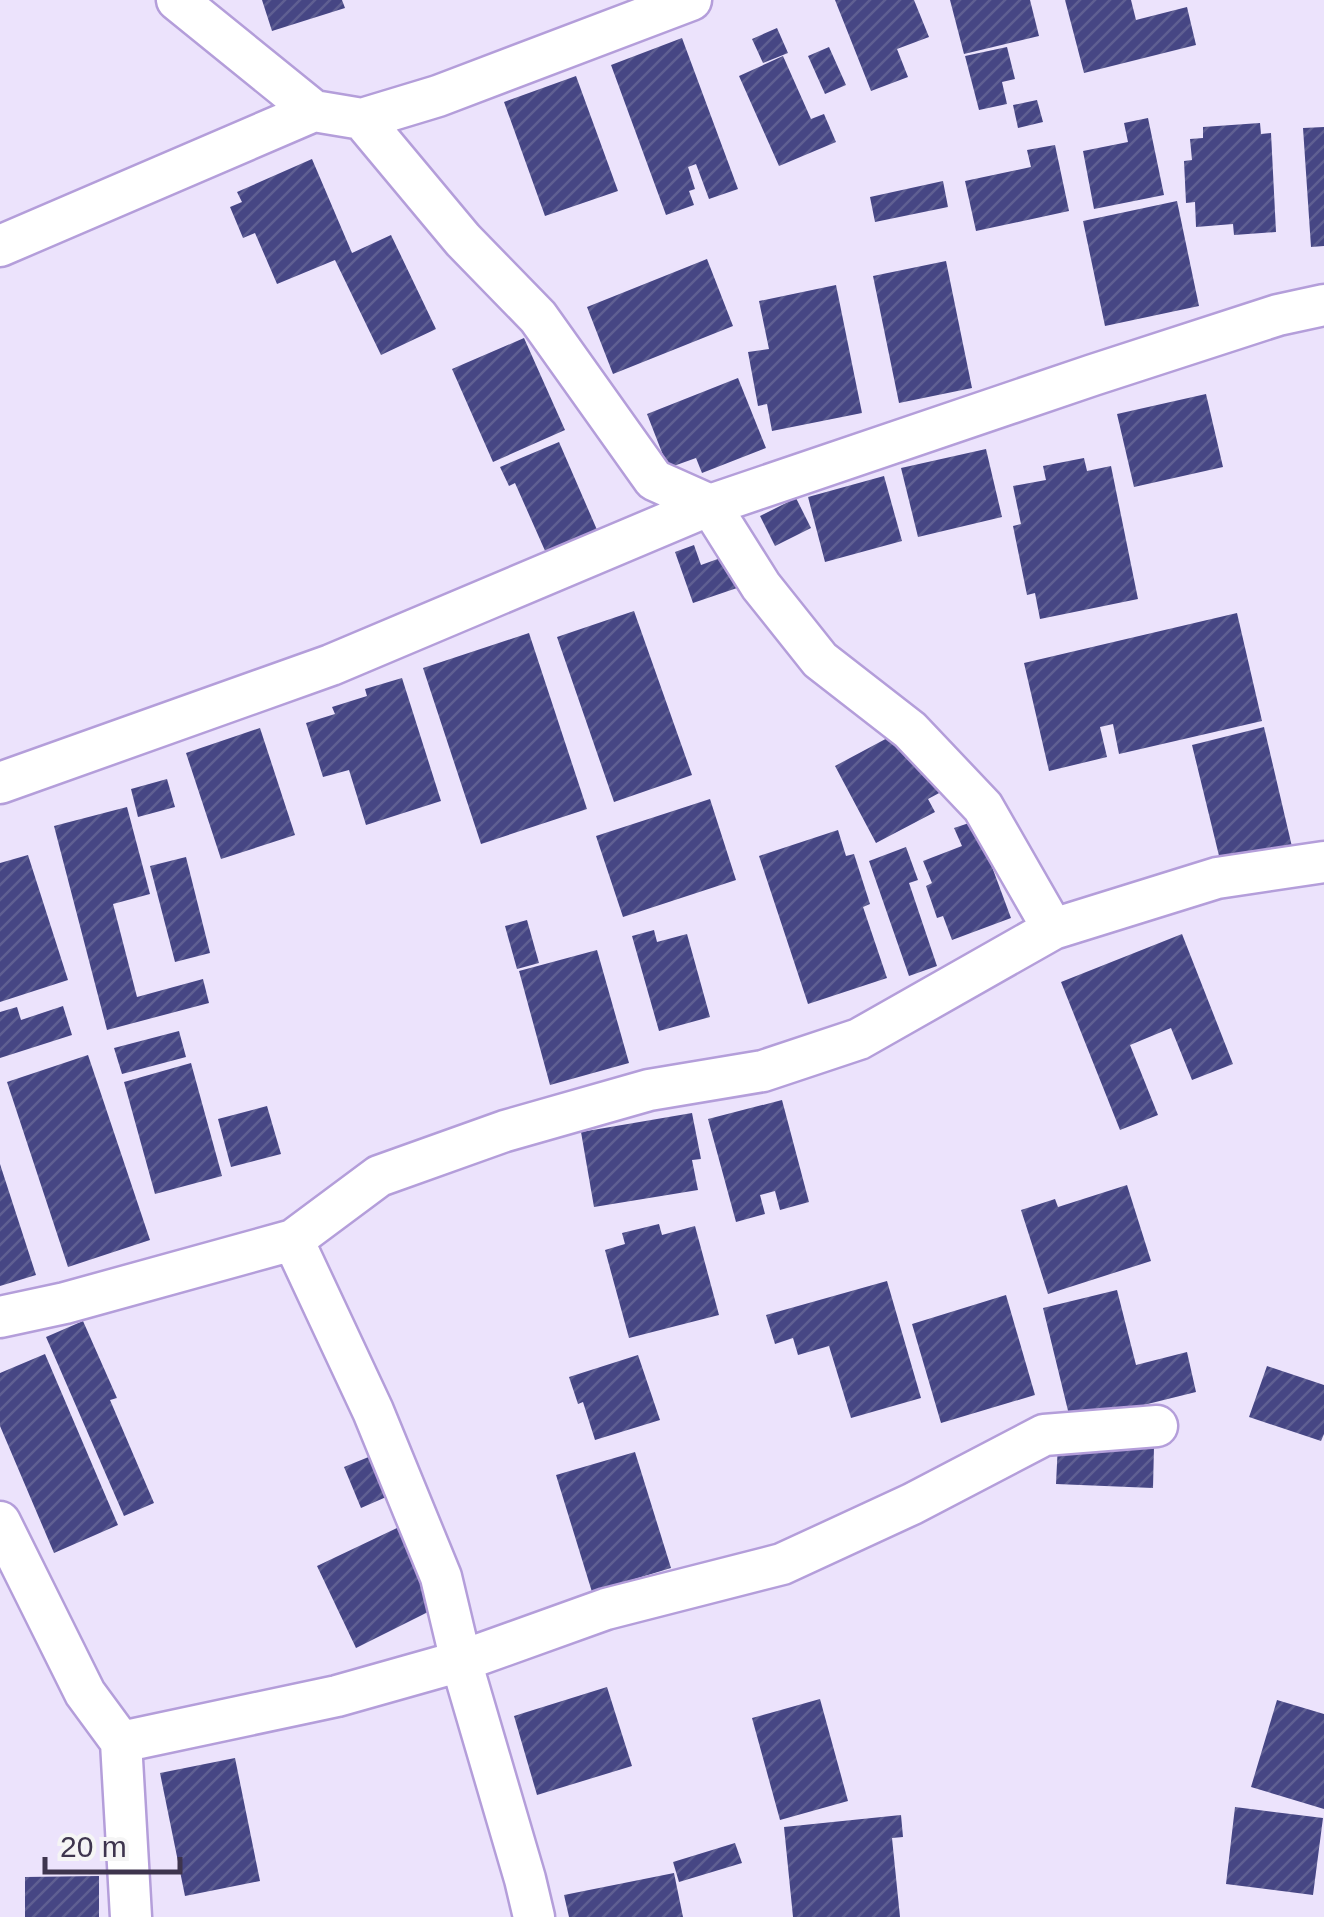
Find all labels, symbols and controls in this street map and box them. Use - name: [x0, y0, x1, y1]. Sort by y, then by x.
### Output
- scale bar: [45, 1812, 180, 1874]
- text: 20 m: [60, 1830, 127, 1863]

